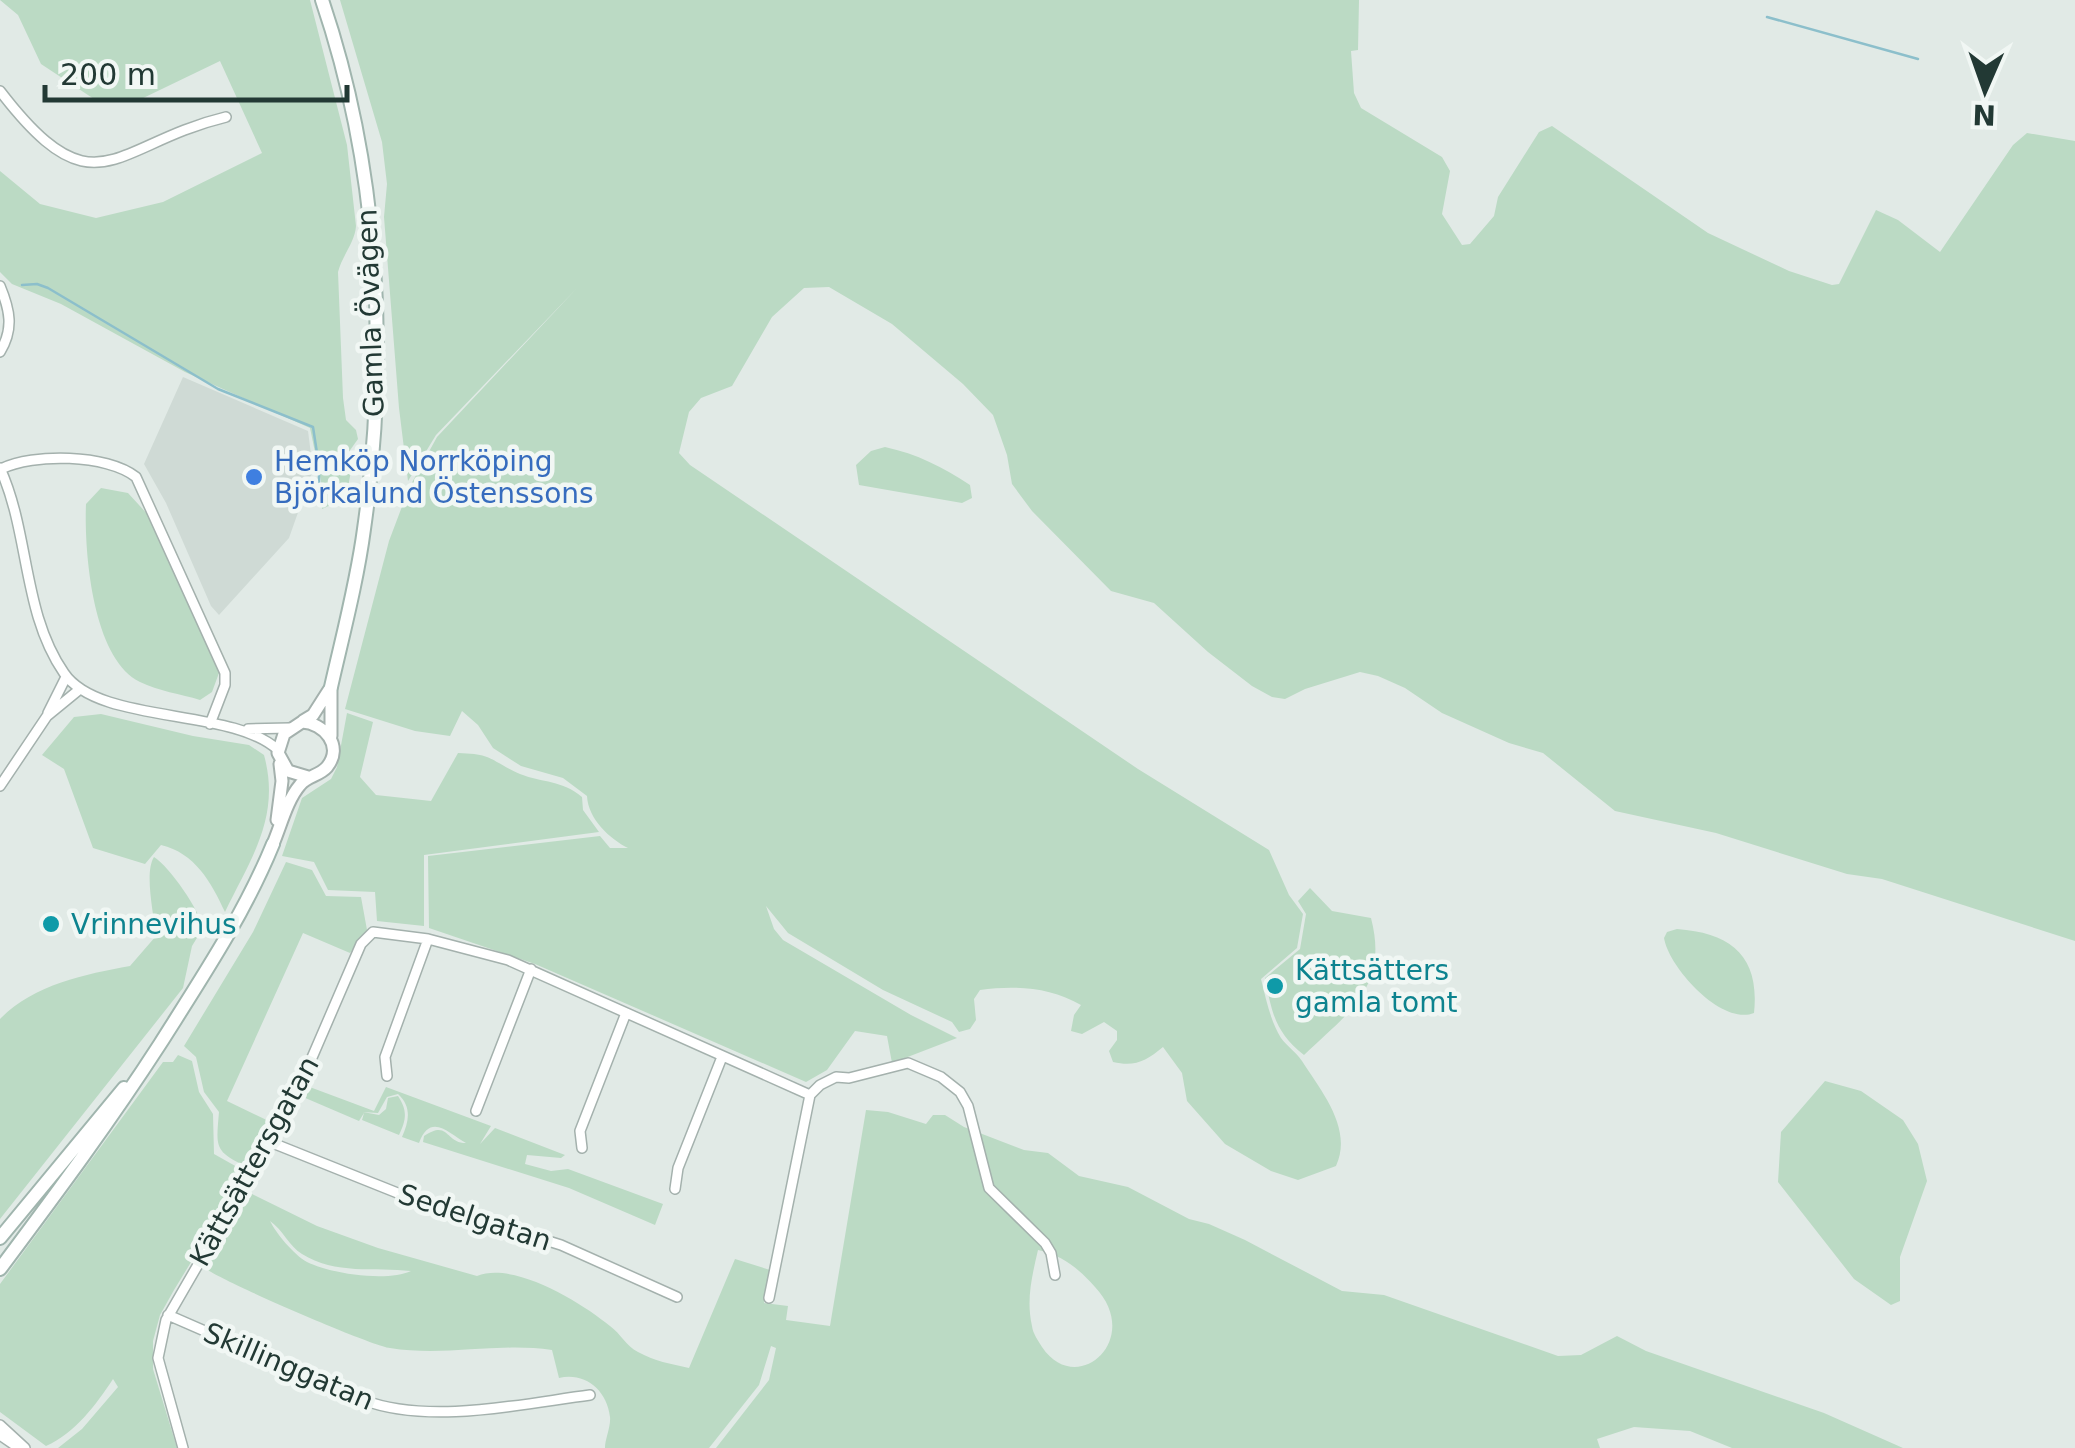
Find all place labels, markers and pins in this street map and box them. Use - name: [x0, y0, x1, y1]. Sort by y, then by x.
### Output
- place label: Hemköp Norrköping Björkalund Östenssons: [274, 445, 594, 510]
- marker: Hemköp Norrköping Björkalund Östenssons: [243, 466, 265, 488]
- place label: Vrinnevihus: [71, 908, 237, 941]
- marker: Vrinnevihus: [40, 913, 62, 935]
- place label: Kättsätters gamla tomt: [1295, 954, 1457, 1019]
- marker: Kättsätters gamla tomt: [1264, 975, 1286, 997]

